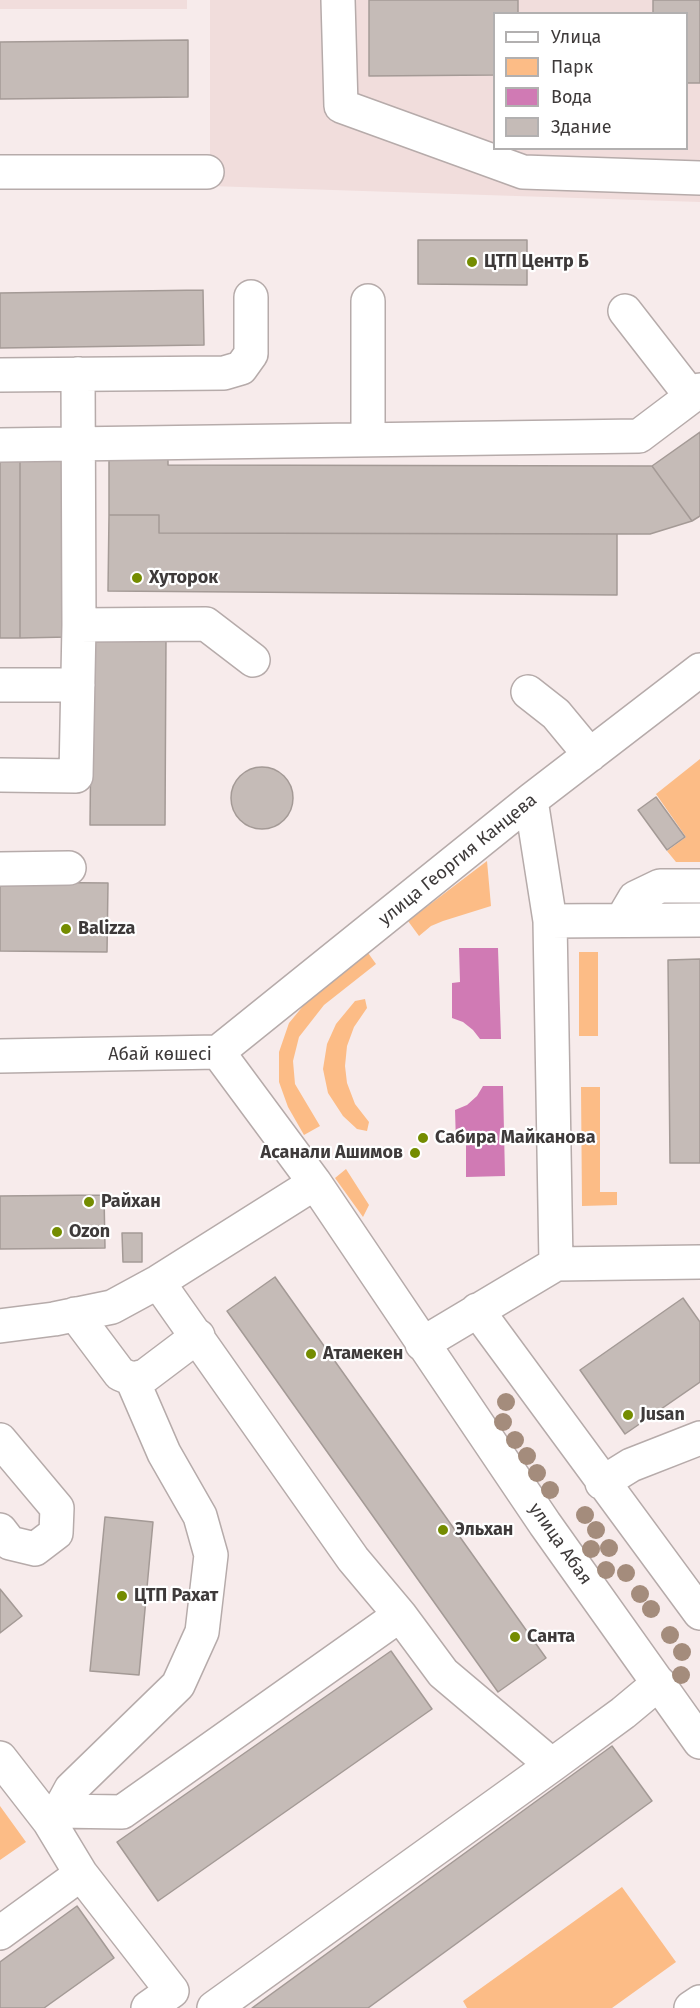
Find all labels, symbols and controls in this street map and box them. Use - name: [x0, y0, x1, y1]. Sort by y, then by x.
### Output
- legend: [493, 12, 688, 150]
- text: Улица: [551, 26, 601, 48]
- text: Парк: [551, 56, 593, 78]
- text: Вода: [551, 86, 592, 108]
- text: Здание: [551, 116, 612, 138]
- place label: ЦТП Центр Б: [484, 251, 589, 273]
- marker: ЦТП Центр Б: [465, 255, 479, 269]
- place label: Хуторок: [149, 567, 218, 589]
- marker: Хуторок: [130, 571, 144, 585]
- street label: улица Георгия Канцева: [375, 790, 541, 930]
- place label: Balizza: [78, 918, 135, 940]
- marker: Balizza: [59, 922, 73, 936]
- street label: Абай көшесі: [108, 1044, 212, 1066]
- place label: Сабира Майканова: [435, 1127, 596, 1149]
- marker: Сабира Майканова: [416, 1131, 430, 1145]
- place label: Асанали Ашимов: [261, 1142, 403, 1164]
- marker: Асанали Ашимов: [408, 1146, 422, 1160]
- place label: Райхан: [101, 1191, 161, 1213]
- marker: Райхан: [82, 1195, 96, 1209]
- place label: Ozon: [69, 1221, 110, 1243]
- marker: Ozon: [50, 1225, 64, 1239]
- place label: Атамекен: [323, 1343, 403, 1365]
- marker: Атамекен: [304, 1347, 318, 1361]
- place label: Jusan: [640, 1404, 685, 1426]
- marker: Jusan: [621, 1408, 635, 1422]
- street label: улица Абая: [524, 1499, 596, 1589]
- place label: Эльхан: [455, 1519, 513, 1541]
- marker: Эльхан: [436, 1523, 450, 1537]
- place label: ЦТП Рахат: [134, 1585, 218, 1607]
- marker: ЦТП Рахат: [115, 1589, 129, 1603]
- place label: Санта: [527, 1626, 575, 1648]
- marker: Санта: [508, 1630, 522, 1644]

